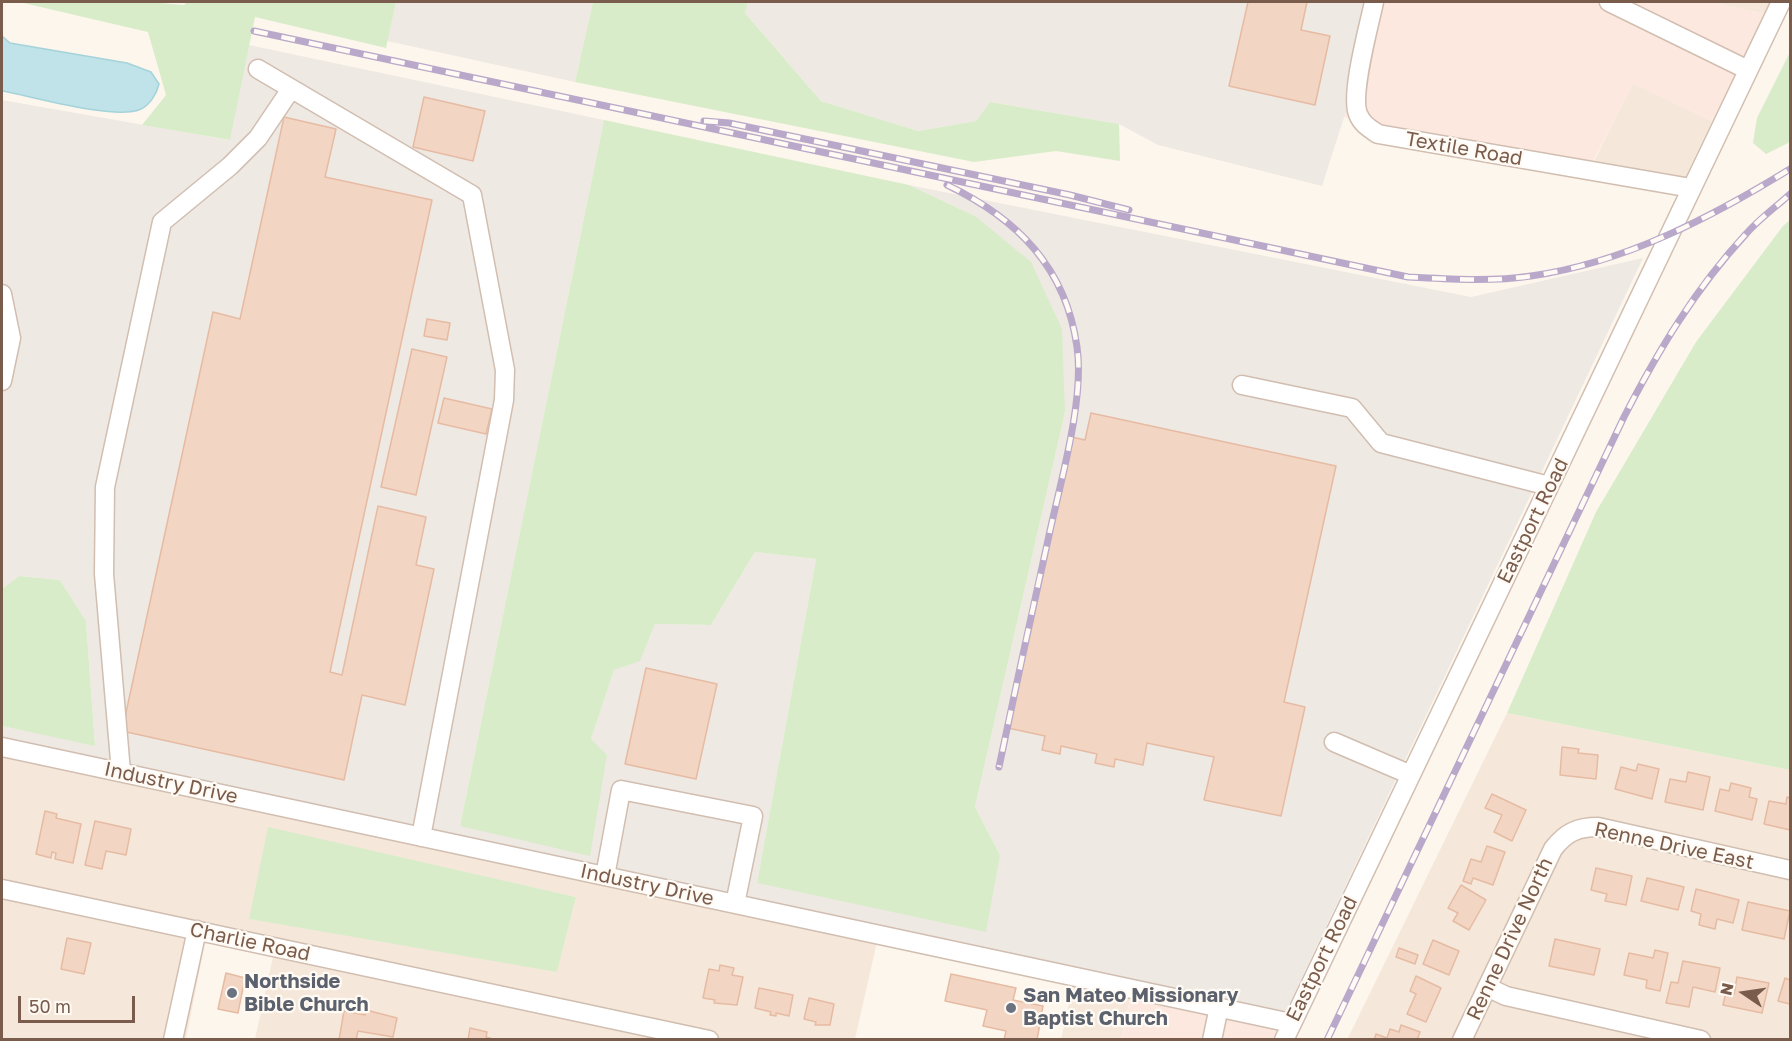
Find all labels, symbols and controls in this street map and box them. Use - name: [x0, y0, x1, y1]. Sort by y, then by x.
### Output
- street label: Textile Road: [1404, 127, 1524, 171]
- street label: Eastport Road: [1492, 454, 1574, 588]
- street label: Industry Drive: [102, 757, 240, 809]
- street label: Renne Drive East: [1592, 817, 1756, 875]
- street label: Renne Drive North: [1462, 854, 1558, 1024]
- street label: Industry Drive: [578, 859, 716, 911]
- street label: Eastport Road: [1281, 892, 1363, 1026]
- street label: Charlie Road: [188, 918, 312, 966]
- north arrow: [1714, 963, 1774, 1023]
- place label: Northside Bible Church: [244, 970, 369, 1017]
- text: N: [1715, 981, 1738, 997]
- scale bar: [21, 984, 138, 1022]
- place label: San Mateo Missionary Baptist Church: [1023, 984, 1238, 1031]
- marker: Northside Bible Church: [225, 986, 239, 1000]
- text: 50 m: [29, 995, 71, 1017]
- marker: San Mateo Missionary Baptist Church: [1004, 1001, 1018, 1015]

